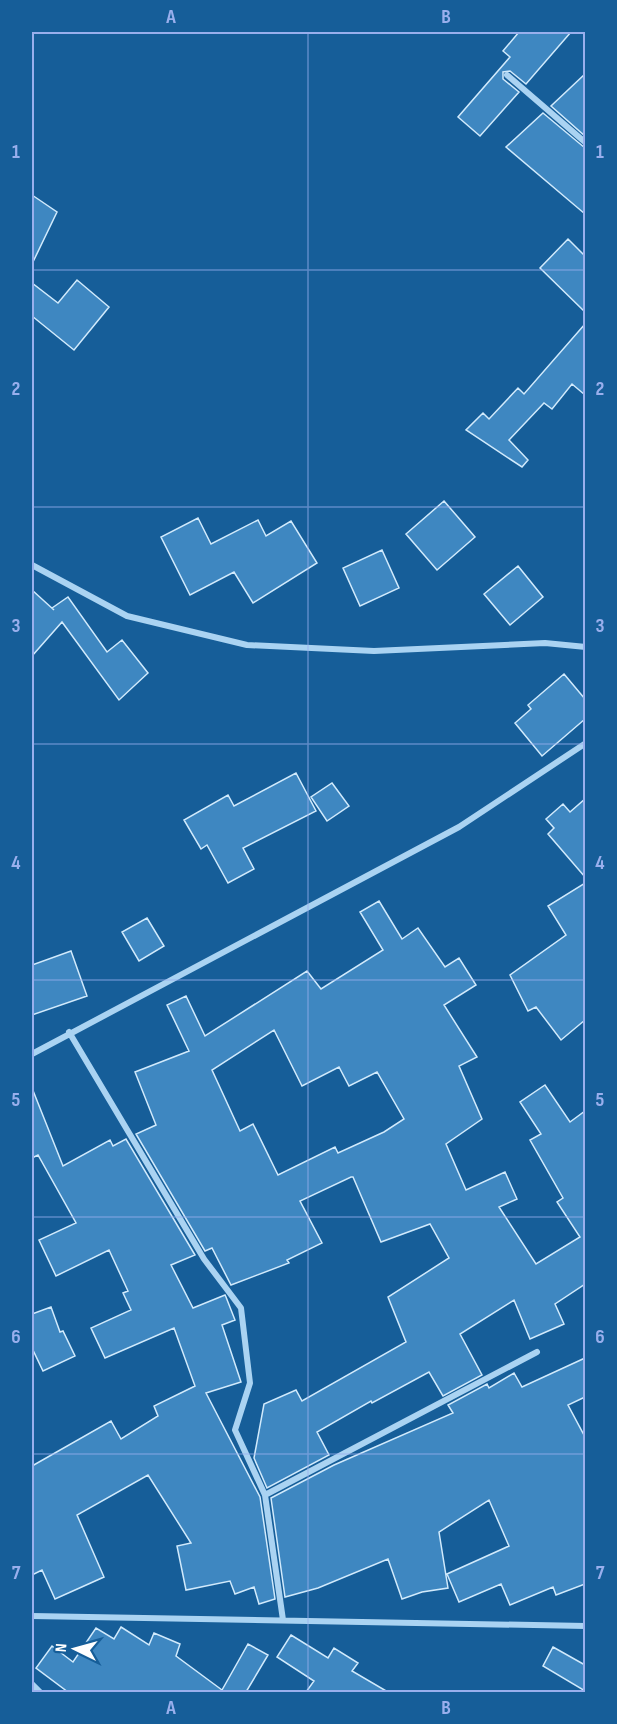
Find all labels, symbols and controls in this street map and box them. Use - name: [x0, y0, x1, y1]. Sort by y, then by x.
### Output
- text: A: [165, 5, 176, 29]
- text: B: [441, 5, 451, 29]
- text: 1: [12, 140, 20, 164]
- text: 1: [596, 140, 604, 164]
- text: 2: [12, 377, 20, 401]
- text: 2: [596, 377, 604, 401]
- text: 3: [12, 614, 21, 638]
- text: 3: [596, 614, 605, 638]
- text: 4: [11, 851, 21, 875]
- text: 4: [595, 851, 605, 875]
- text: 5: [12, 1088, 21, 1112]
- text: 5: [596, 1088, 605, 1112]
- text: 6: [11, 1325, 21, 1349]
- text: 6: [595, 1325, 605, 1349]
- text: 7: [12, 1561, 21, 1585]
- text: 7: [596, 1561, 605, 1585]
- north arrow: [45, 1619, 105, 1679]
- text: N: [52, 1643, 71, 1653]
- text: A: [165, 1696, 176, 1720]
- text: B: [441, 1696, 451, 1720]

